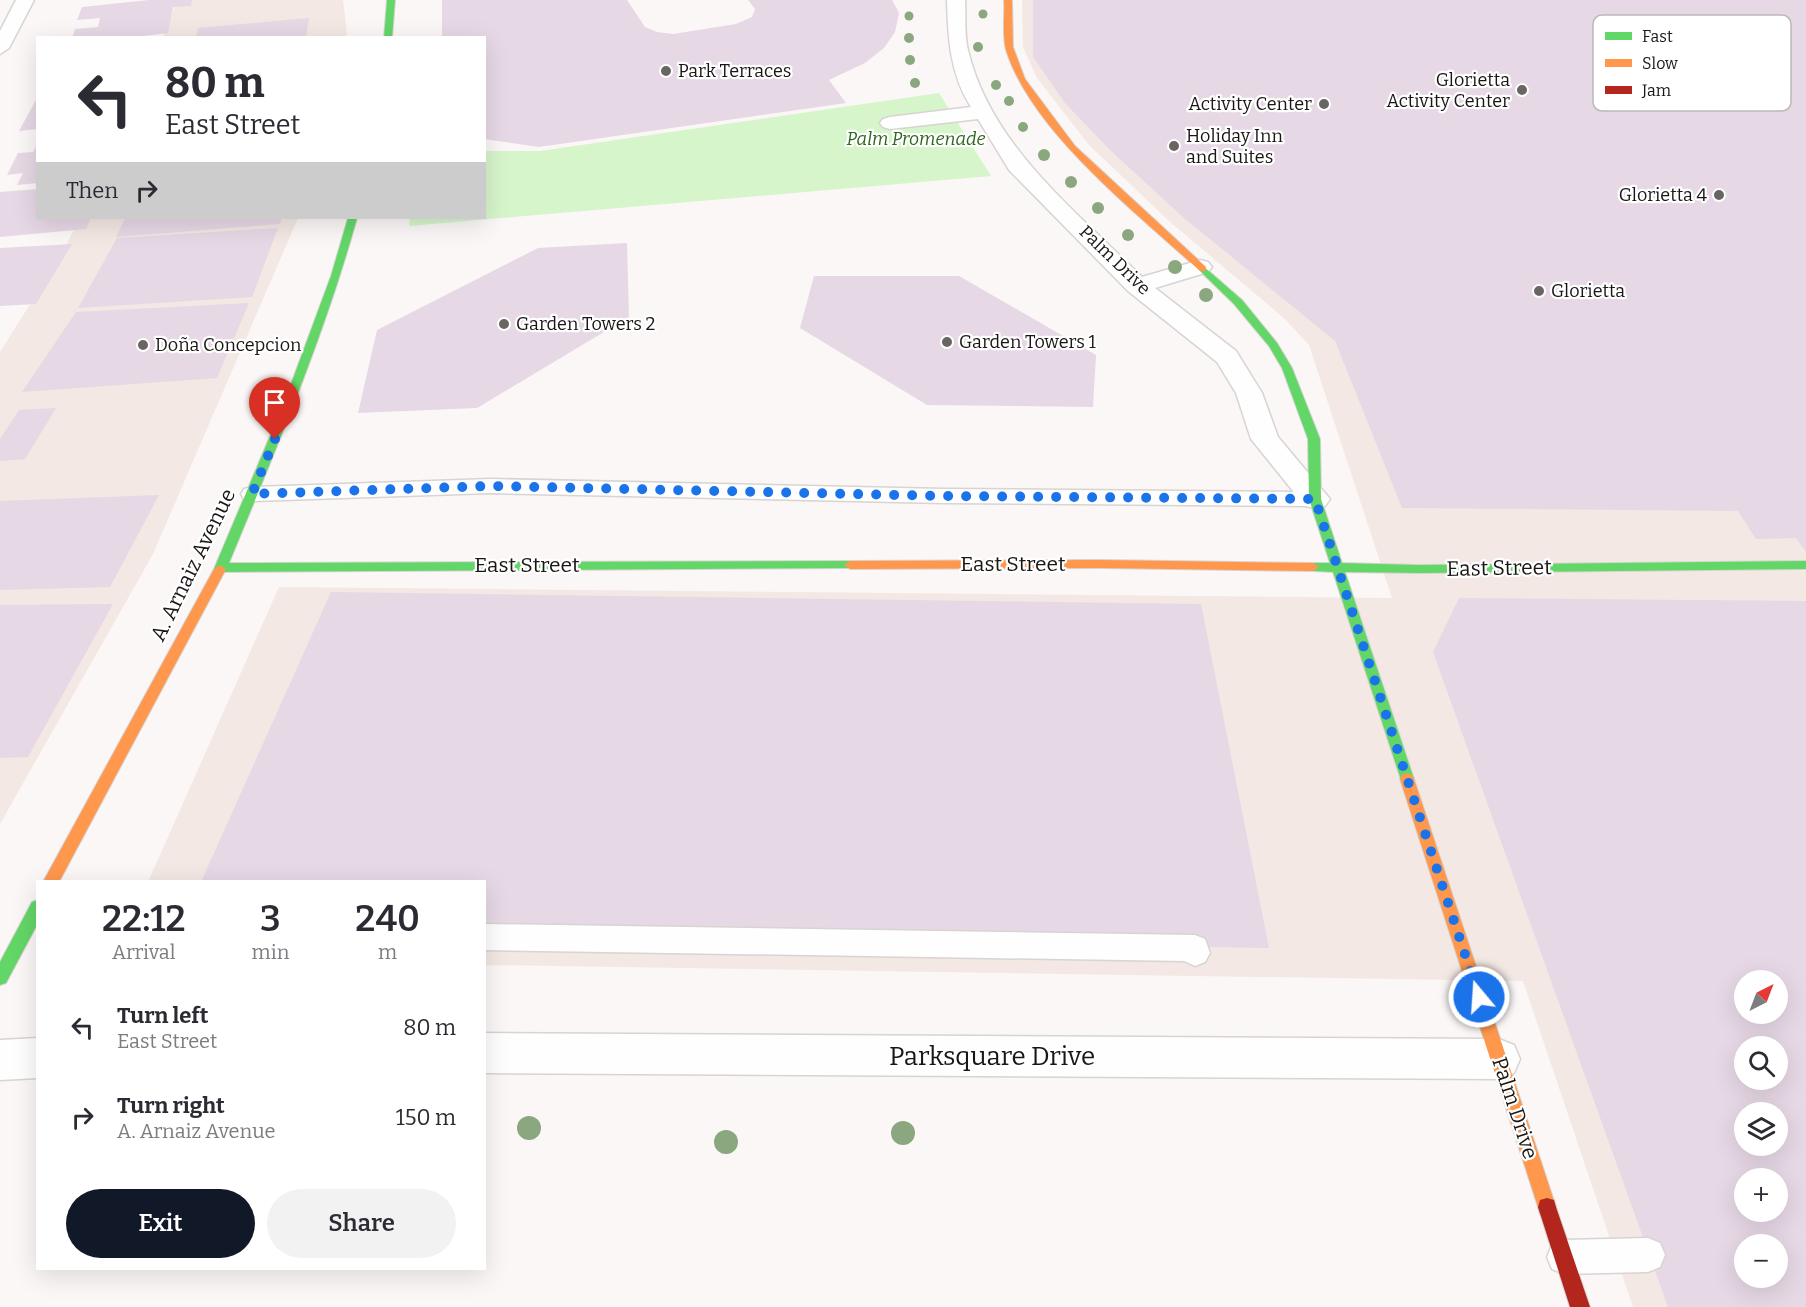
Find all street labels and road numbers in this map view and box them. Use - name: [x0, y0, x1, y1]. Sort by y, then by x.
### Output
- street label: Palm Drive: [1075, 221, 1155, 299]
- street label: A. Arnaiz Avenue: [145, 484, 241, 646]
- street label: East Street: [960, 551, 1066, 577]
- street label: East Street: [474, 552, 580, 578]
- street label: East Street: [1446, 554, 1552, 582]
- street label: Parksquare Drive: [889, 1041, 1095, 1072]
- street label: Palm Drive: [1486, 1054, 1544, 1162]

